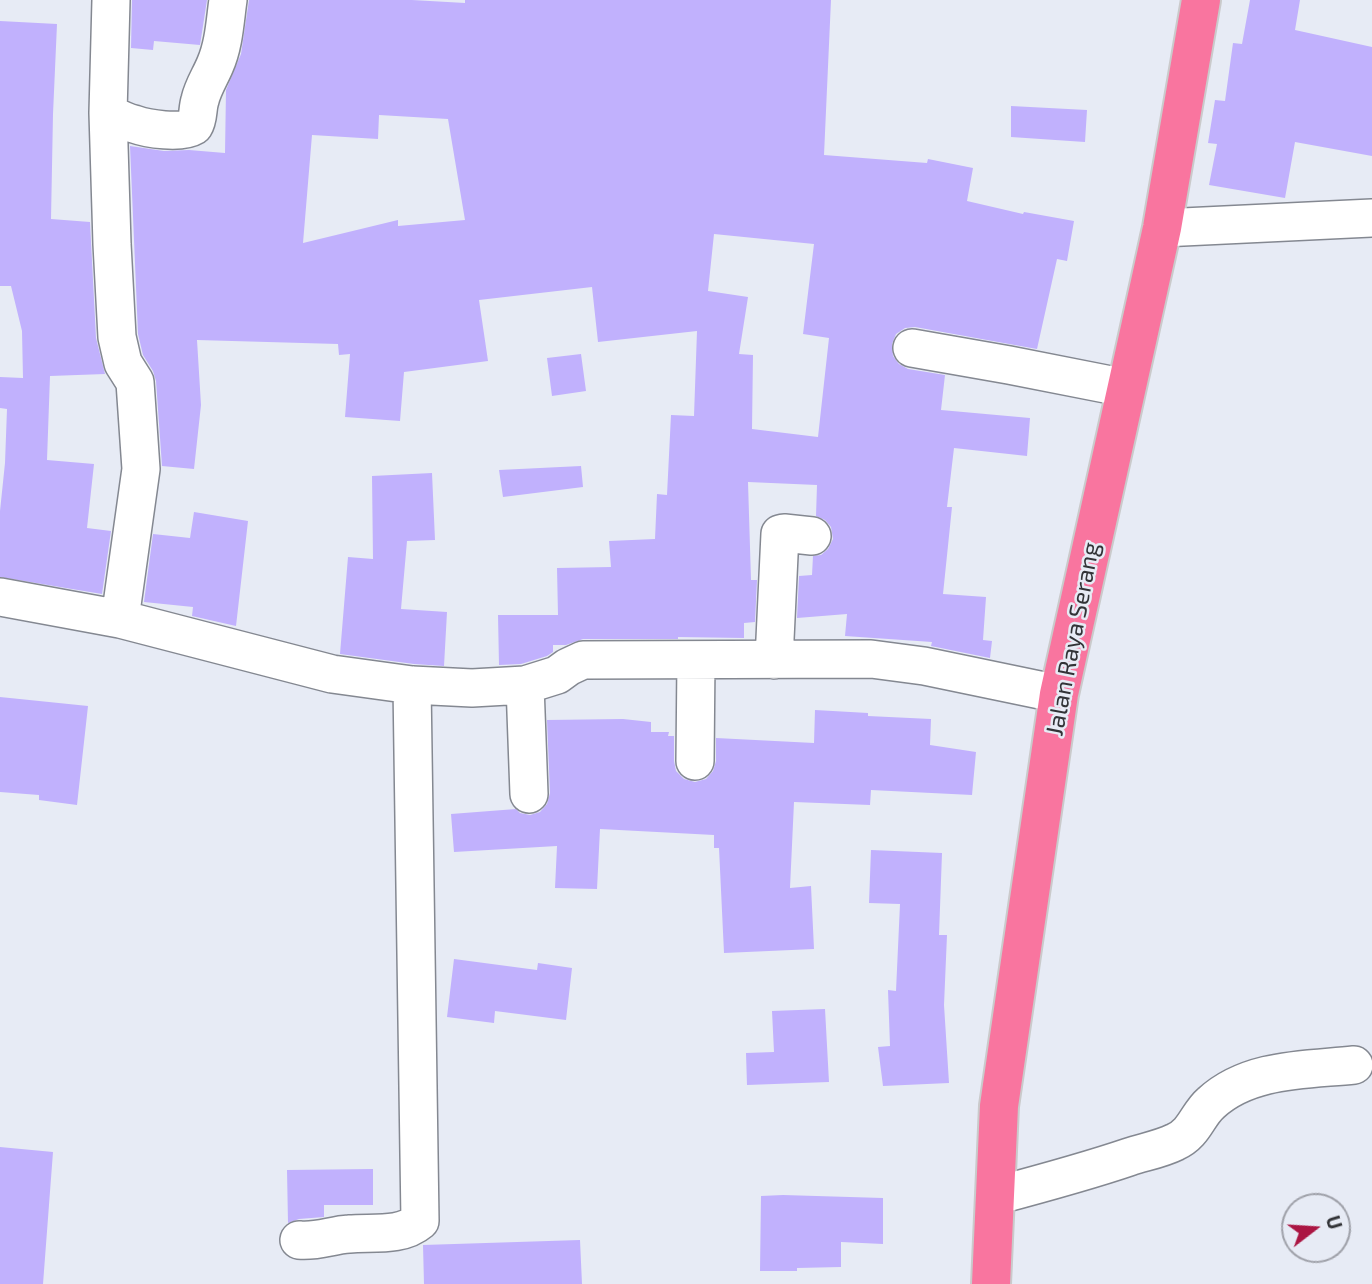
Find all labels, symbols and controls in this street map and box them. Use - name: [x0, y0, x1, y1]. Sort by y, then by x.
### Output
- street label: Jalan Raya Serang: [1040, 540, 1106, 738]
- north arrow: [1281, 1193, 1351, 1263]
- text: U: [1322, 1213, 1348, 1232]

